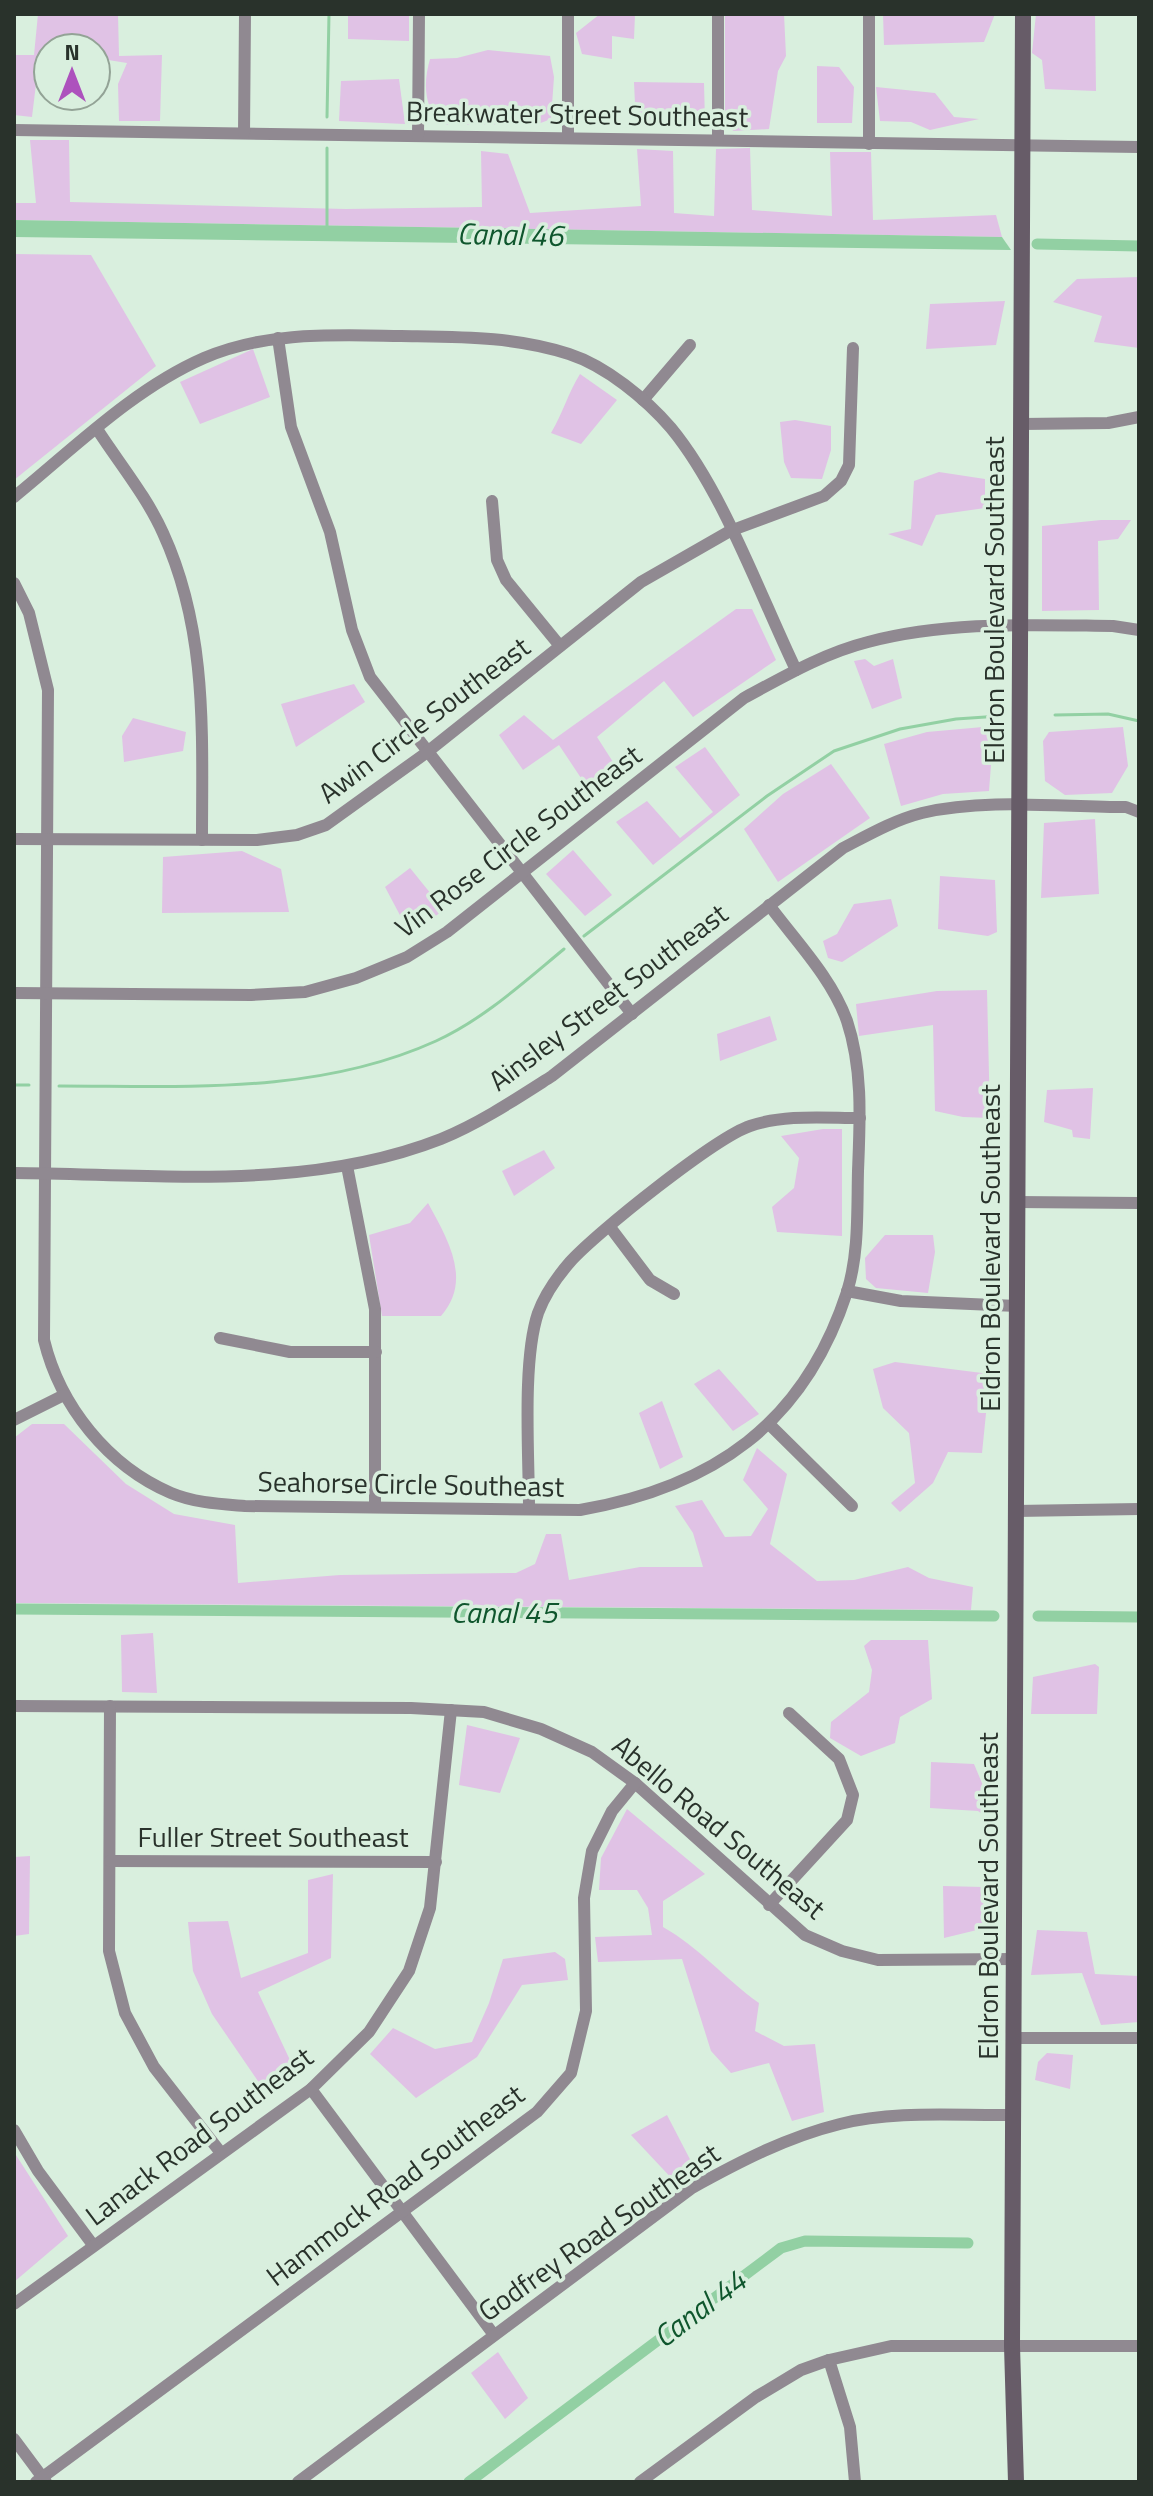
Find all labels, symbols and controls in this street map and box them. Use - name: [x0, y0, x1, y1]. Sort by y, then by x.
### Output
- north arrow: [32, 32, 112, 112]
- text: N: [64, 35, 80, 69]
- street label: Breakwater Street Southeast: [405, 89, 749, 138]
- water label: Canal 46: [456, 210, 566, 258]
- street label: Eldron Boulevard Southeast: [972, 436, 1015, 764]
- street label: Awin Circle Southeast: [309, 625, 539, 814]
- street label: Vin Rose Circle Southeast: [385, 733, 650, 948]
- street label: Ainsley Street Southeast: [479, 892, 737, 1101]
- street label: Eldron Boulevard Southeast: [968, 1084, 1011, 1412]
- street label: Seahorse Circle Southeast: [257, 1459, 565, 1508]
- water label: Canal 45: [451, 1589, 559, 1635]
- street label: Abello Road Southeast: [603, 1724, 836, 1929]
- street label: Eldron Boulevard Southeast: [966, 1732, 1009, 2060]
- street label: Fuller Street Southeast: [137, 1815, 409, 1858]
- street label: Lanack Road Southeast: [76, 2035, 322, 2236]
- street label: Hammock Road Southeast: [256, 2073, 533, 2296]
- street label: Godfrey Road Southeast: [469, 2132, 729, 2331]
- water label: Canal 44: [643, 2258, 756, 2359]

